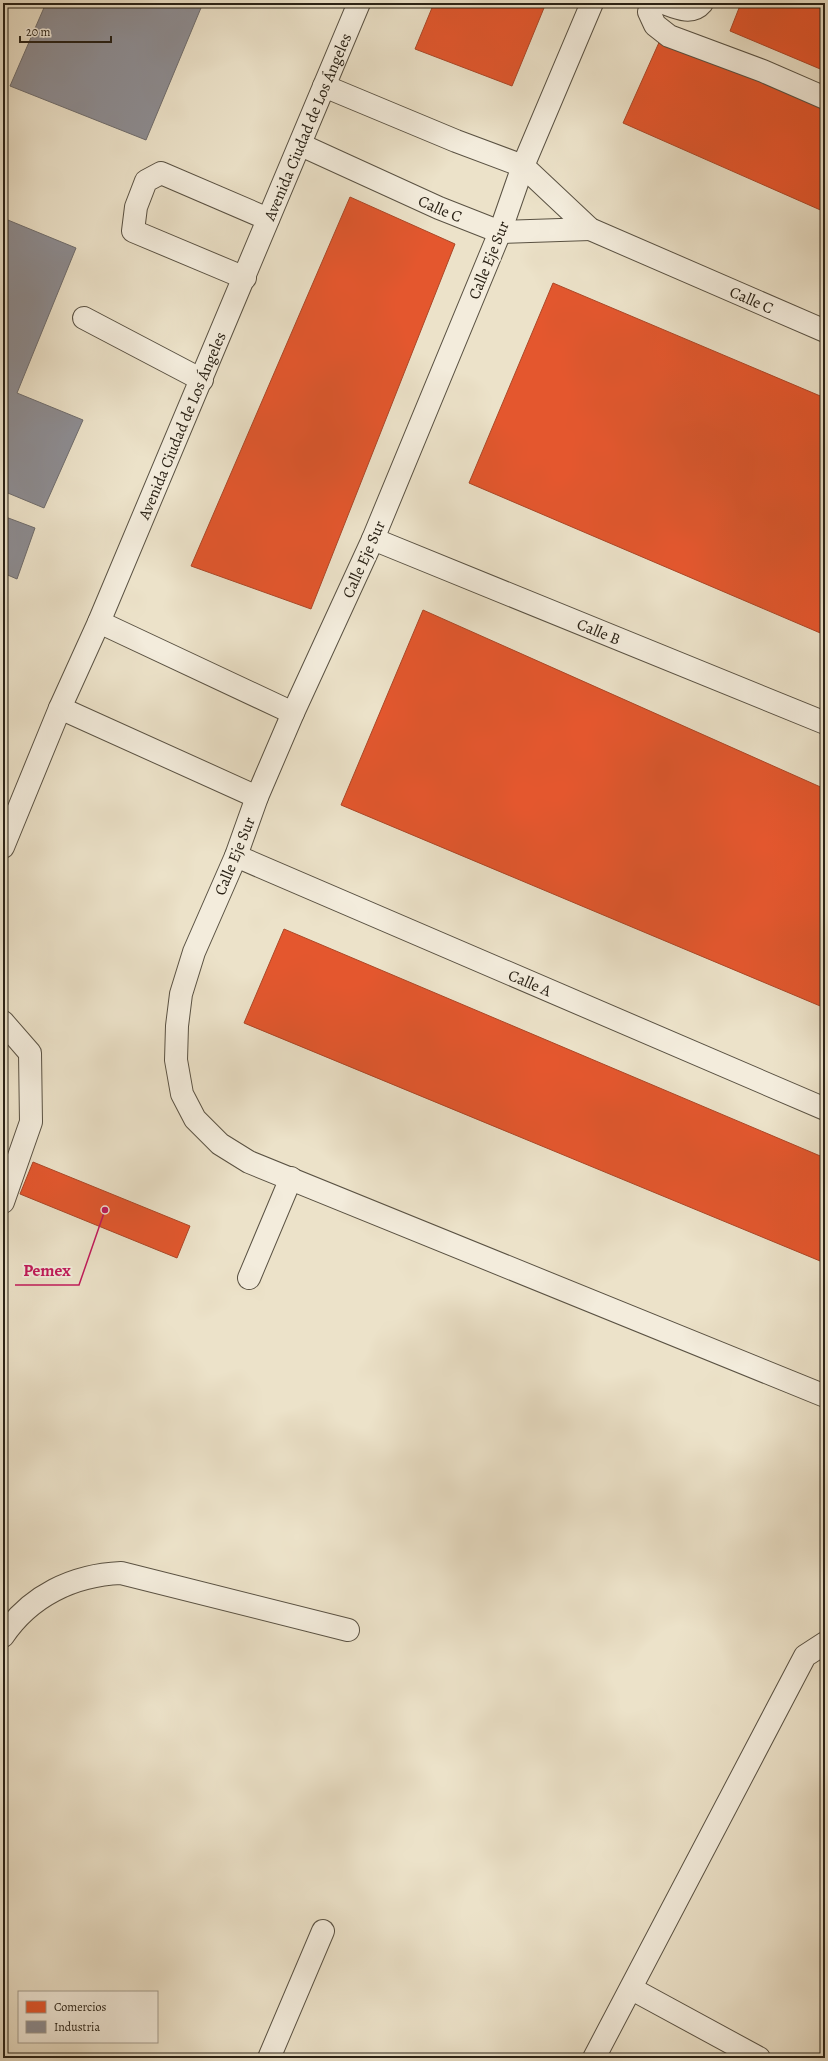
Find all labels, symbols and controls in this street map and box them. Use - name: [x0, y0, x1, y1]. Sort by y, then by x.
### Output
- scale bar: [20, 18, 111, 44]
- text: 20 m: [26, 24, 50, 40]
- street label: Avenida Ciudad de Los Ángeles: [258, 30, 357, 225]
- street label: Calle C: [414, 190, 465, 228]
- street label: Calle Eje Sur: [463, 218, 515, 303]
- street label: Calle C: [726, 281, 777, 319]
- street label: Avenida Ciudad de Los Ángeles: [133, 329, 232, 524]
- street label: Calle Eje Sur: [337, 517, 391, 602]
- street label: Calle B: [574, 613, 624, 651]
- street label: Calle Eje Sur: [209, 814, 261, 899]
- street label: Calle A: [505, 964, 555, 1002]
- callout: Pemex: [15, 1256, 79, 1285]
- text: Pemex: [23, 1259, 71, 1282]
- legend: [18, 1991, 158, 2043]
- text: Comercios: [54, 1999, 107, 2015]
- text: Industria: [54, 2019, 100, 2035]

